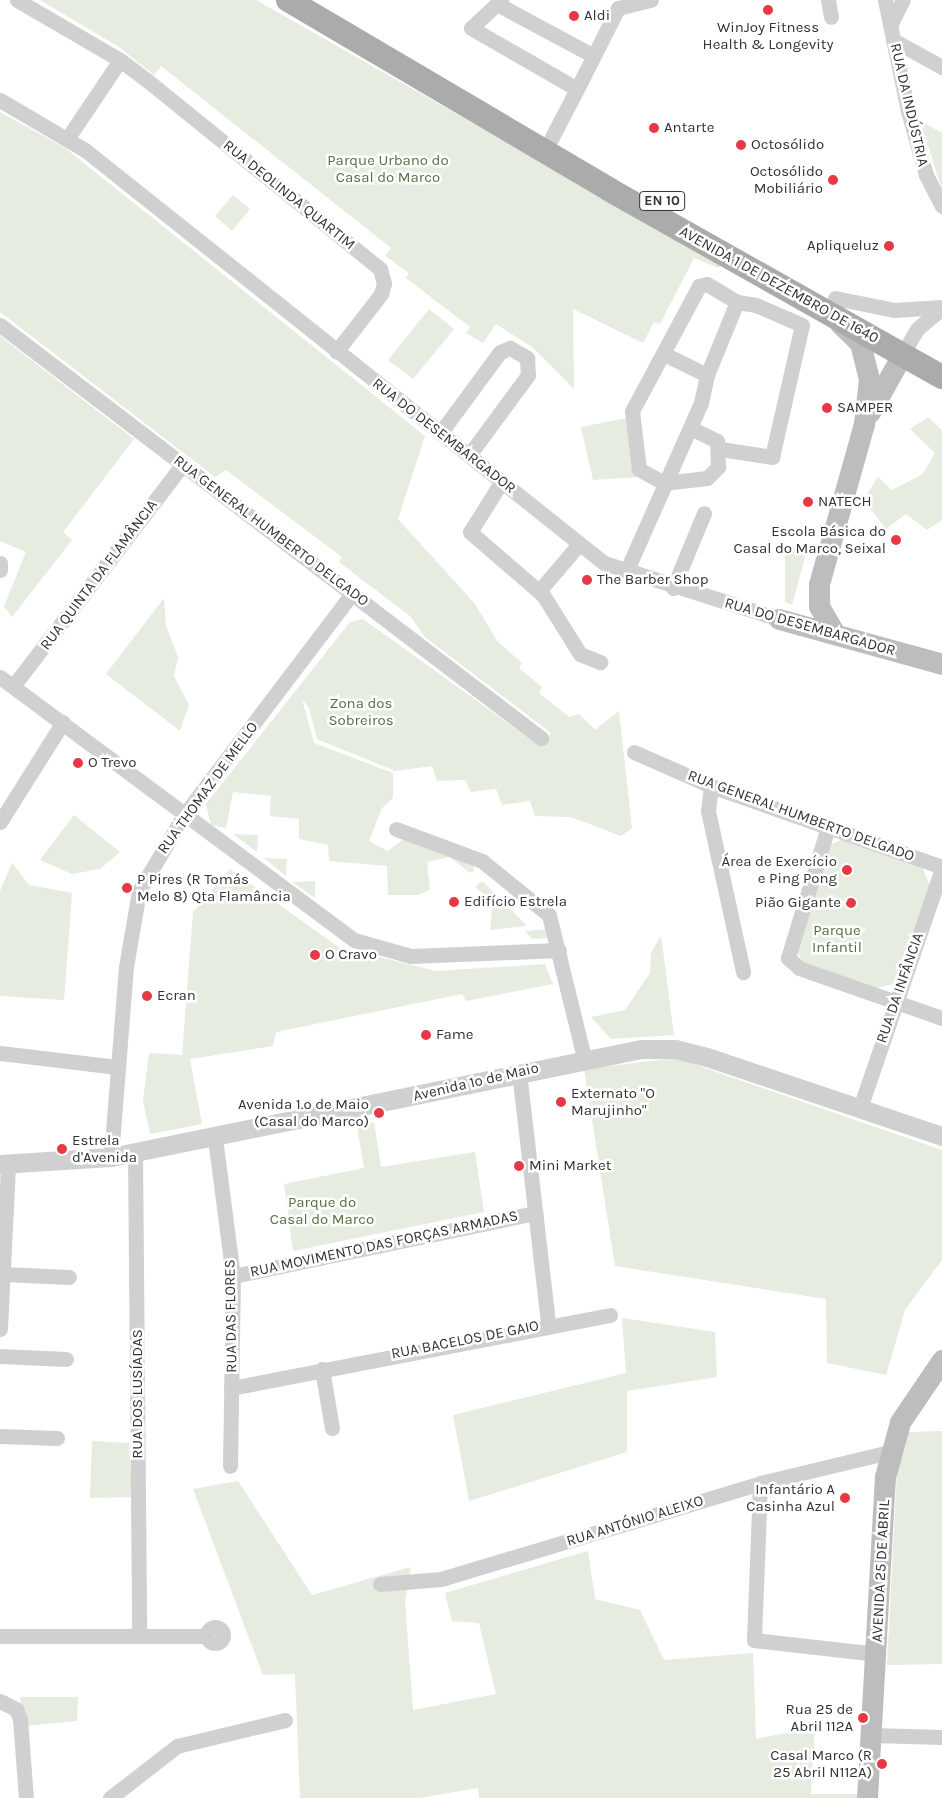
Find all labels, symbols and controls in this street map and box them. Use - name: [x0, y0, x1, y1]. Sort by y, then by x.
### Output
- marker: WinJoy Fitness Health & Longevity: [762, 4, 774, 16]
- place label: Aldi: [584, 7, 610, 25]
- marker: Aldi: [568, 10, 580, 22]
- place label: WinJoy Fitness Health & Longevity: [703, 18, 833, 53]
- street label: RUA DA INDÚSTRIA: [886, 42, 932, 168]
- place label: Antarte: [664, 119, 714, 137]
- marker: Antarte: [648, 122, 660, 134]
- street label: RUA DEOLINDA QUARTIM: [219, 136, 359, 254]
- place label: Octosólido: [751, 136, 824, 154]
- marker: Octosólido: [735, 139, 747, 151]
- park label: Parque Urbano do Casal do Marco: [327, 151, 449, 186]
- place label: Octosólido Mobiliário: [750, 162, 823, 197]
- marker: Octosólido Mobiliário: [827, 174, 839, 186]
- road number: EN 10: [638, 190, 686, 212]
- street label: AVENIDA 1 DE DEZEMBRO DE 1640: [676, 223, 882, 347]
- place label: Apliqueluz: [807, 237, 879, 255]
- marker: Apliqueluz: [883, 240, 895, 252]
- street label: RUA DO DESEMBARGADOR: [369, 374, 519, 498]
- place label: SAMPER: [837, 399, 893, 417]
- marker: SAMPER: [821, 402, 833, 414]
- street label: RUA GENERAL HUMBERTO DELGADO: [170, 452, 372, 610]
- place label: NATECH: [818, 493, 871, 511]
- street label: RUA QUINTA DA FLAMÂNCIA: [37, 496, 161, 654]
- marker: NATECH: [802, 496, 814, 508]
- place label: Escola Básica do Casal do Marco, Seixal: [734, 522, 886, 557]
- marker: Escola Básica do Casal do Marco, Seixal: [890, 534, 902, 546]
- place label: The Barber Shop: [597, 571, 708, 589]
- marker: The Barber Shop: [581, 574, 593, 586]
- street label: RUA DO DESEMBARGADOR: [722, 594, 898, 660]
- park label: Zona dos Sobreiros: [328, 694, 394, 729]
- street label: RUA THOMAZ DE MELLO: [154, 718, 262, 858]
- place label: O Trevo: [88, 754, 137, 772]
- marker: O Trevo: [72, 757, 84, 769]
- street label: RUA GENERAL HUMBERTO DELGADO: [685, 767, 917, 865]
- place label: Área de Exercício e Ping Pong: [721, 852, 837, 887]
- marker: Área de Exercício e Ping Pong: [841, 864, 853, 876]
- place label: P Pires (R Tomás Melo 8) Qta Flamância: [137, 870, 291, 905]
- marker: P Pires (R Tomás Melo 8) Qta Flamância: [121, 882, 133, 894]
- place label: Edifício Estrela: [464, 893, 567, 911]
- place label: Pião Gigante: [755, 894, 841, 912]
- marker: Edifício Estrela: [448, 896, 460, 908]
- marker: Pião Gigante: [845, 897, 857, 909]
- park label: Parque Infantil: [812, 921, 862, 956]
- street label: RUA DA INFÂNCIA: [873, 930, 927, 1046]
- place label: O Cravo: [325, 946, 377, 964]
- marker: O Cravo: [309, 949, 321, 961]
- place label: Ecran: [157, 987, 196, 1005]
- marker: Ecran: [141, 990, 153, 1002]
- place label: Fame: [436, 1026, 473, 1044]
- marker: Fame: [420, 1029, 432, 1041]
- street label: Avenida 1º de Maio: [411, 1059, 541, 1105]
- place label: Externato "O Marujinho": [571, 1084, 655, 1119]
- place label: Avenida 1.º de Maio (Casal do Marco): [238, 1095, 369, 1130]
- marker: Externato "O Marujinho": [555, 1096, 567, 1108]
- marker: Avenida 1.º de Maio (Casal do Marco): [373, 1107, 385, 1119]
- place label: Estrela d'Avenida: [72, 1131, 137, 1166]
- marker: Estrela d'Avenida: [56, 1143, 68, 1155]
- place label: Mini Market: [529, 1157, 611, 1175]
- marker: Mini Market: [513, 1160, 525, 1172]
- park label: Parque do Casal do Marco: [270, 1193, 374, 1228]
- street label: RUA MOVIMENTO DAS FORÇAS ARMADAS: [248, 1207, 520, 1281]
- street label: RUA DAS FLORES: [221, 1259, 241, 1373]
- street label: RUA BACELOS DE GAIO: [390, 1317, 540, 1363]
- street label: RUA DOS LUSÍADAS: [129, 1329, 147, 1459]
- place label: Infantário A Casinha Azul: [746, 1480, 835, 1515]
- street label: RUA ANTÓNIO ALEIXO: [564, 1492, 706, 1550]
- marker: Infantário A Casinha Azul: [839, 1492, 851, 1504]
- street label: AVENIDA 25 DE ABRIL: [868, 1499, 894, 1643]
- place label: Rua 25 de Abril 112A: [786, 1700, 853, 1735]
- marker: Rua 25 de Abril 112A: [857, 1712, 869, 1724]
- place label: Casal Marco (R 25 Abril N112A): [770, 1746, 872, 1781]
- marker: Casal Marco (R 25 Abril N112A): [876, 1758, 888, 1770]

